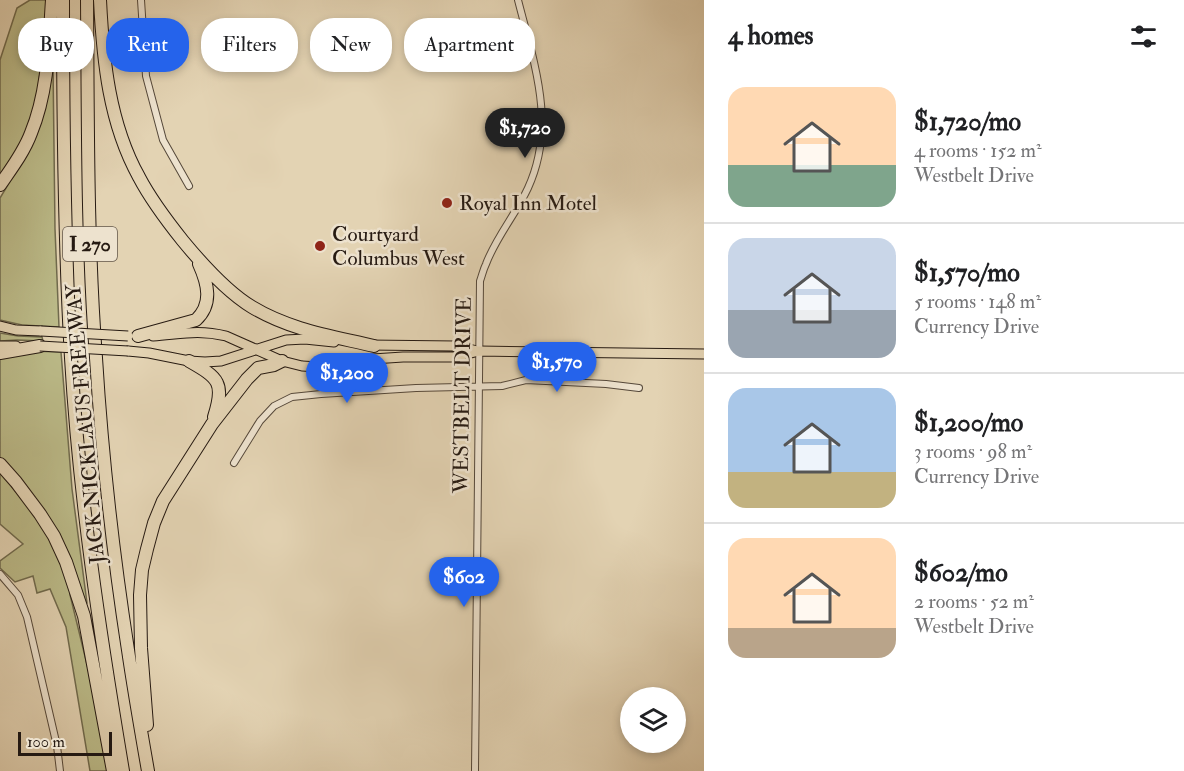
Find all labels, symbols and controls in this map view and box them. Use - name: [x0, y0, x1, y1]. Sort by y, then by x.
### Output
- chip: Buy: [18, 18, 94, 72]
- chip: Rent: [106, 18, 189, 72]
- chip: Filters: [201, 18, 298, 72]
- chip: New: [310, 18, 392, 72]
- chip: Apartment: [404, 18, 535, 72]
- text: 4 homes: [728, 20, 814, 52]
- icon: filters: [1127, 20, 1160, 53]
- text: $1,720/mo: [914, 106, 1021, 138]
- pin: $1,720: [476, 108, 574, 159]
- icon: home: [776, 111, 848, 183]
- text: $1,720: [499, 115, 551, 140]
- text: 4 rooms · 152 m²: [914, 138, 1042, 163]
- text: Westbelt Drive: [914, 163, 1034, 188]
- place label: Royal Inn Motel: [459, 190, 598, 217]
- marker: Royal Inn Motel: [440, 196, 454, 210]
- place label: Courtyard Columbus West: [332, 221, 465, 272]
- road number: I 270: [63, 227, 117, 261]
- marker: Courtyard Columbus West: [313, 239, 327, 253]
- text: $1,570/mo: [914, 257, 1020, 289]
- icon: home: [776, 262, 848, 334]
- street label: JACK NICKLAUS FREEWAY: [60, 282, 111, 566]
- text: 5 rooms · 148 m²: [914, 289, 1041, 314]
- street label: WESTBELT DRIVE: [447, 296, 478, 495]
- text: Currency Drive: [914, 314, 1039, 339]
- pin: $1,570: [508, 342, 606, 393]
- text: $1,570: [531, 349, 583, 374]
- pin: $1,200: [298, 353, 396, 404]
- text: $1,200: [320, 360, 374, 385]
- text: $1,200/mo: [914, 407, 1023, 439]
- icon: home: [776, 412, 848, 484]
- text: 3 rooms · 98 m²: [914, 439, 1032, 464]
- text: Currency Drive: [914, 464, 1039, 489]
- pin: $602: [428, 557, 500, 608]
- text: $602/mo: [914, 557, 1008, 589]
- icon: home: [776, 562, 848, 634]
- text: $602: [443, 564, 485, 589]
- text: 2 rooms · 52 m²: [914, 589, 1034, 614]
- text: Westbelt Drive: [914, 614, 1034, 639]
- map controls: [620, 687, 686, 753]
- button: layers: [620, 687, 686, 753]
- scale bar: [18, 729, 112, 756]
- text: 100 m: [27, 732, 65, 752]

